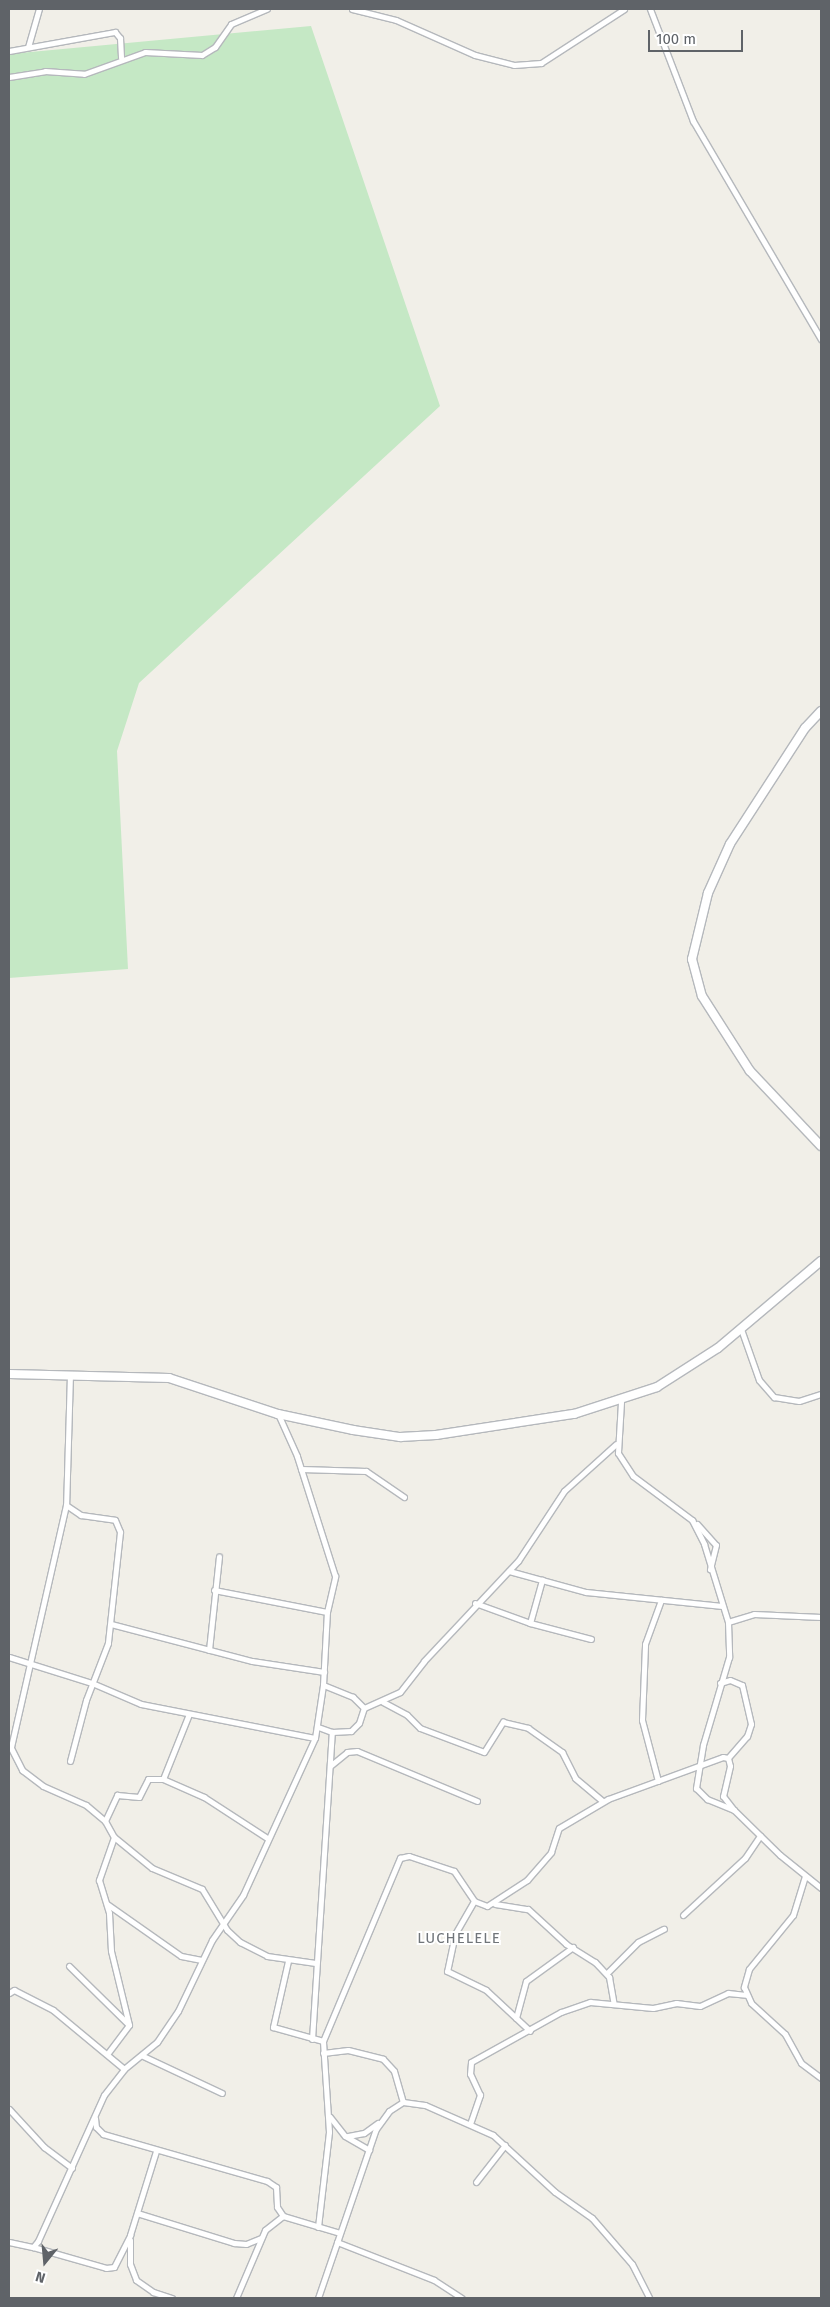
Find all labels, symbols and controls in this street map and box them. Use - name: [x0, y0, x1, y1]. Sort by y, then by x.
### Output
- scale bar: [650, 20, 745, 52]
- text: 100 m: [656, 30, 696, 48]
- district label: LUCHELELE: [416, 1930, 502, 1948]
- north arrow: [20, 2237, 70, 2287]
- text: N: [34, 2267, 47, 2286]

